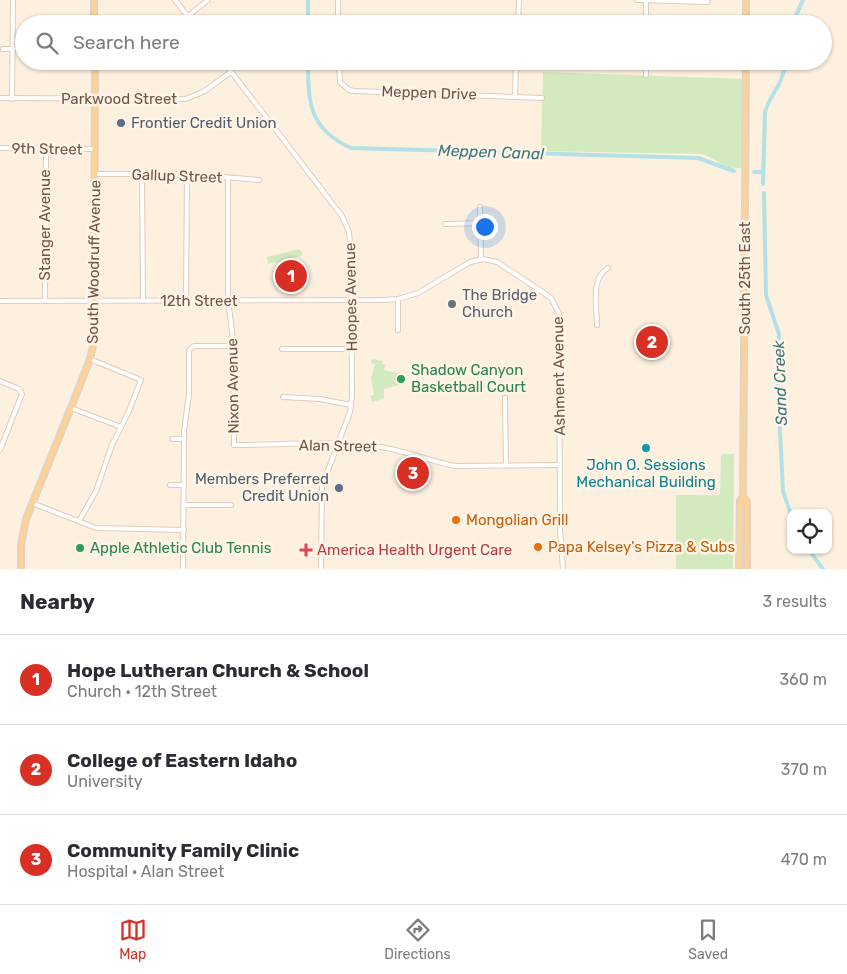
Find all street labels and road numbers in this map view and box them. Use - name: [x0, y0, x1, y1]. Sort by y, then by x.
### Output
- street label: Meppen Drive: [381, 82, 477, 104]
- street label: Parkwood Street: [61, 90, 177, 108]
- street label: 9th Street: [11, 139, 83, 159]
- street label: Gallup Street: [131, 165, 223, 187]
- street label: Stanger Avenue: [36, 169, 54, 281]
- street label: South Woodruff Avenue: [84, 180, 104, 344]
- street label: South 25th East: [736, 221, 754, 334]
- street label: Hoopes Avenue: [341, 242, 361, 352]
- street label: 12th Street: [160, 292, 238, 310]
- street label: Ashment Avenue: [549, 316, 569, 436]
- street label: Nixon Avenue: [223, 338, 243, 434]
- street label: Alan Street: [299, 436, 377, 456]

